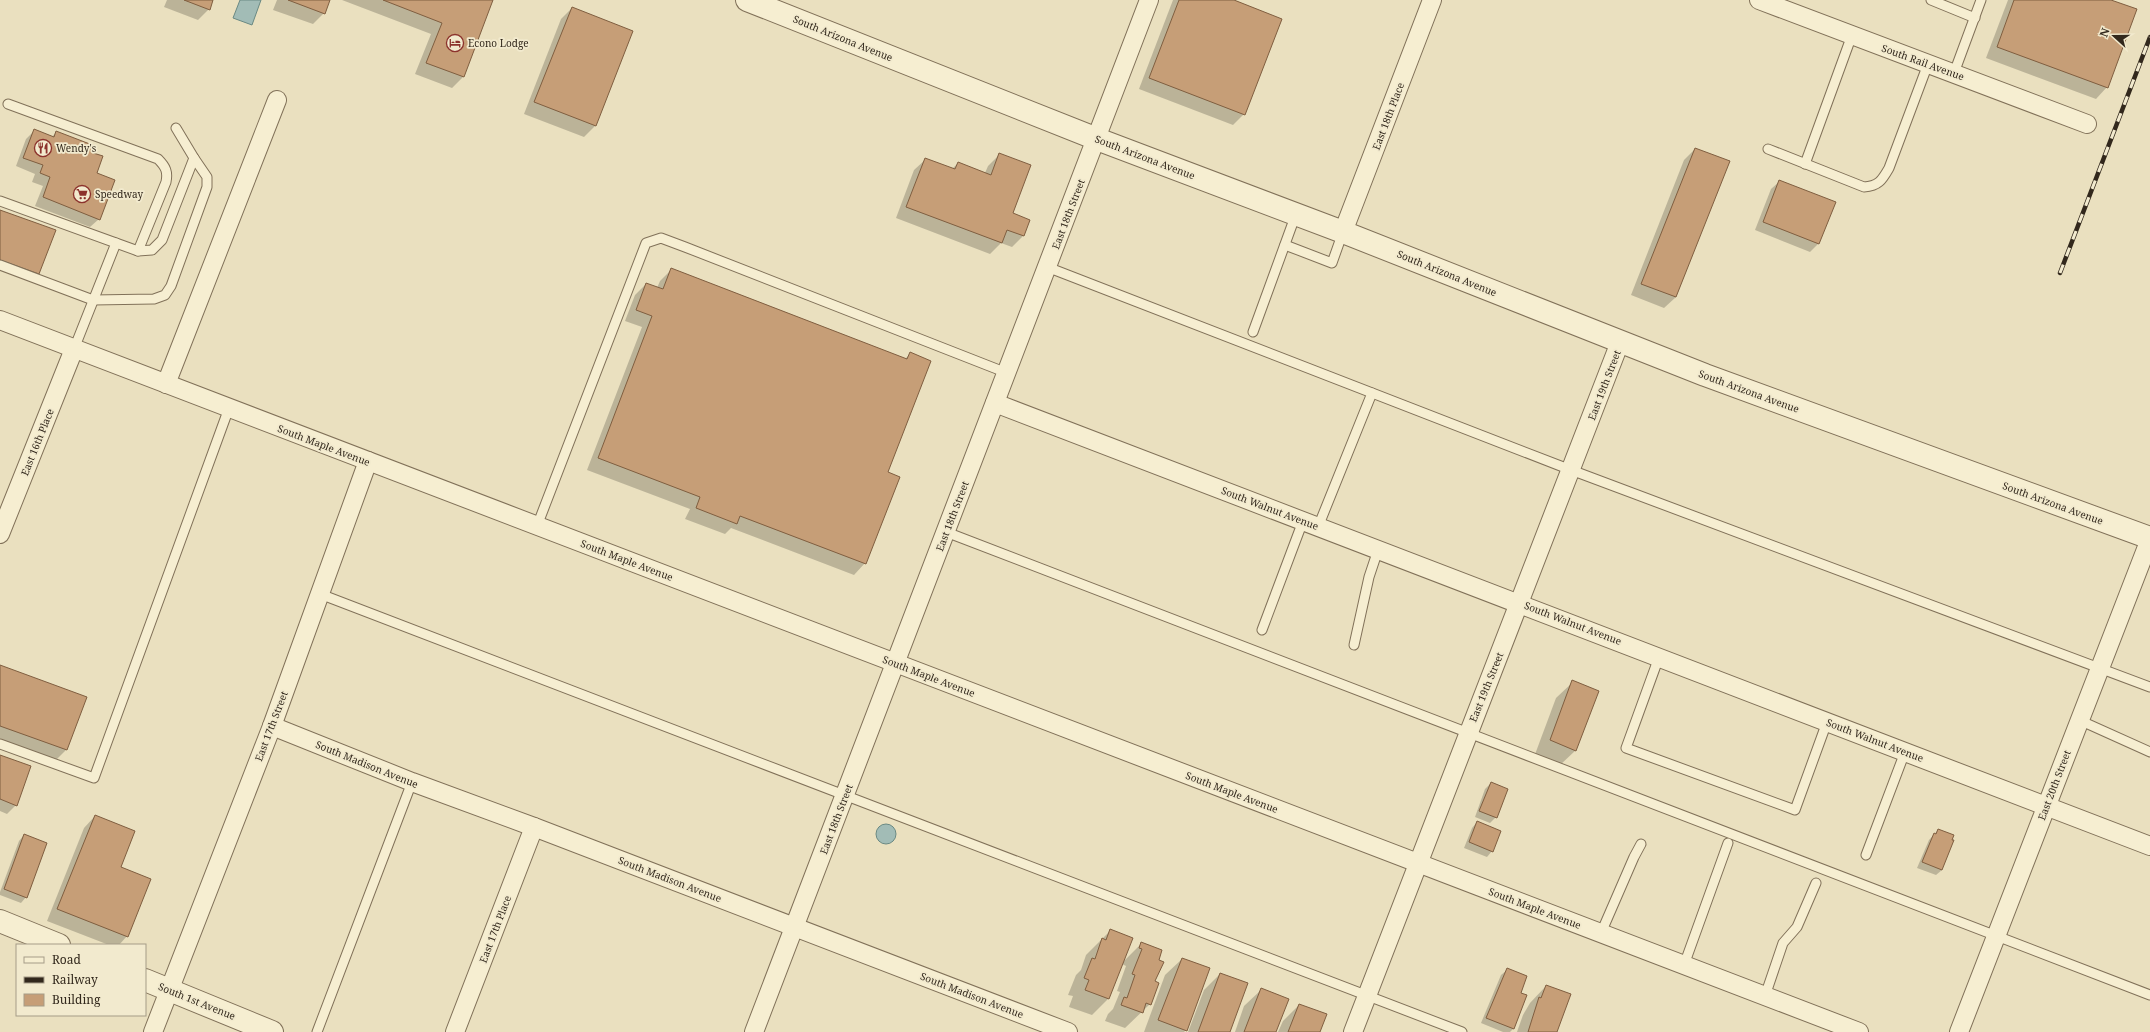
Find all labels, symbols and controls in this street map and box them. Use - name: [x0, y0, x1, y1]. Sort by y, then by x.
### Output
- street label: South Arizona Avenue: [791, 12, 895, 64]
- north arrow: [2094, 16, 2134, 56]
- text: N: [2096, 25, 2113, 39]
- hotel icon: Econo Lodge: [445, 33, 465, 53]
- place label: Econo Lodge: [468, 36, 529, 50]
- street label: South Rail Avenue: [1880, 41, 1966, 83]
- street label: East 18th Place: [1369, 80, 1407, 152]
- street label: South Arizona Avenue: [1093, 131, 1197, 183]
- restaurant icon: Wendy's: [33, 138, 53, 158]
- place label: Wendy's: [56, 141, 97, 155]
- street label: East 18th Street: [1048, 176, 1088, 251]
- supermarket icon: Speedway: [72, 184, 92, 204]
- place label: Speedway: [95, 187, 143, 201]
- street label: South Arizona Avenue: [1395, 247, 1499, 299]
- street label: East 19th Street: [1584, 347, 1624, 422]
- street label: South Arizona Avenue: [1697, 366, 1801, 416]
- street label: East 16th Place: [17, 406, 57, 478]
- street label: South Maple Avenue: [276, 421, 372, 469]
- street label: East 18th Street: [932, 478, 972, 553]
- street label: South Arizona Avenue: [2001, 478, 2105, 528]
- street label: South Walnut Avenue: [1219, 483, 1321, 533]
- street label: South Maple Avenue: [579, 536, 675, 584]
- street label: South Walnut Avenue: [1522, 598, 1624, 648]
- street label: East 19th Street: [1466, 650, 1507, 724]
- street label: South Maple Avenue: [881, 652, 977, 700]
- street label: East 17th Street: [251, 688, 291, 763]
- street label: South Walnut Avenue: [1824, 715, 1926, 765]
- street label: South Madison Avenue: [314, 737, 420, 791]
- street label: East 20th Street: [2034, 747, 2074, 822]
- street label: South Maple Avenue: [1184, 768, 1280, 816]
- street label: East 18th Street: [816, 781, 856, 856]
- street label: South Madison Avenue: [616, 853, 724, 905]
- street label: South Maple Avenue: [1487, 884, 1583, 932]
- street label: East 17th Place: [476, 893, 514, 965]
- legend: [16, 944, 146, 1016]
- text: Road: [52, 951, 82, 968]
- street label: South Madison Avenue: [918, 969, 1026, 1021]
- text: Railway: [52, 971, 98, 988]
- street label: South 1st Avenue: [156, 979, 238, 1023]
- text: Building: [52, 991, 101, 1008]

